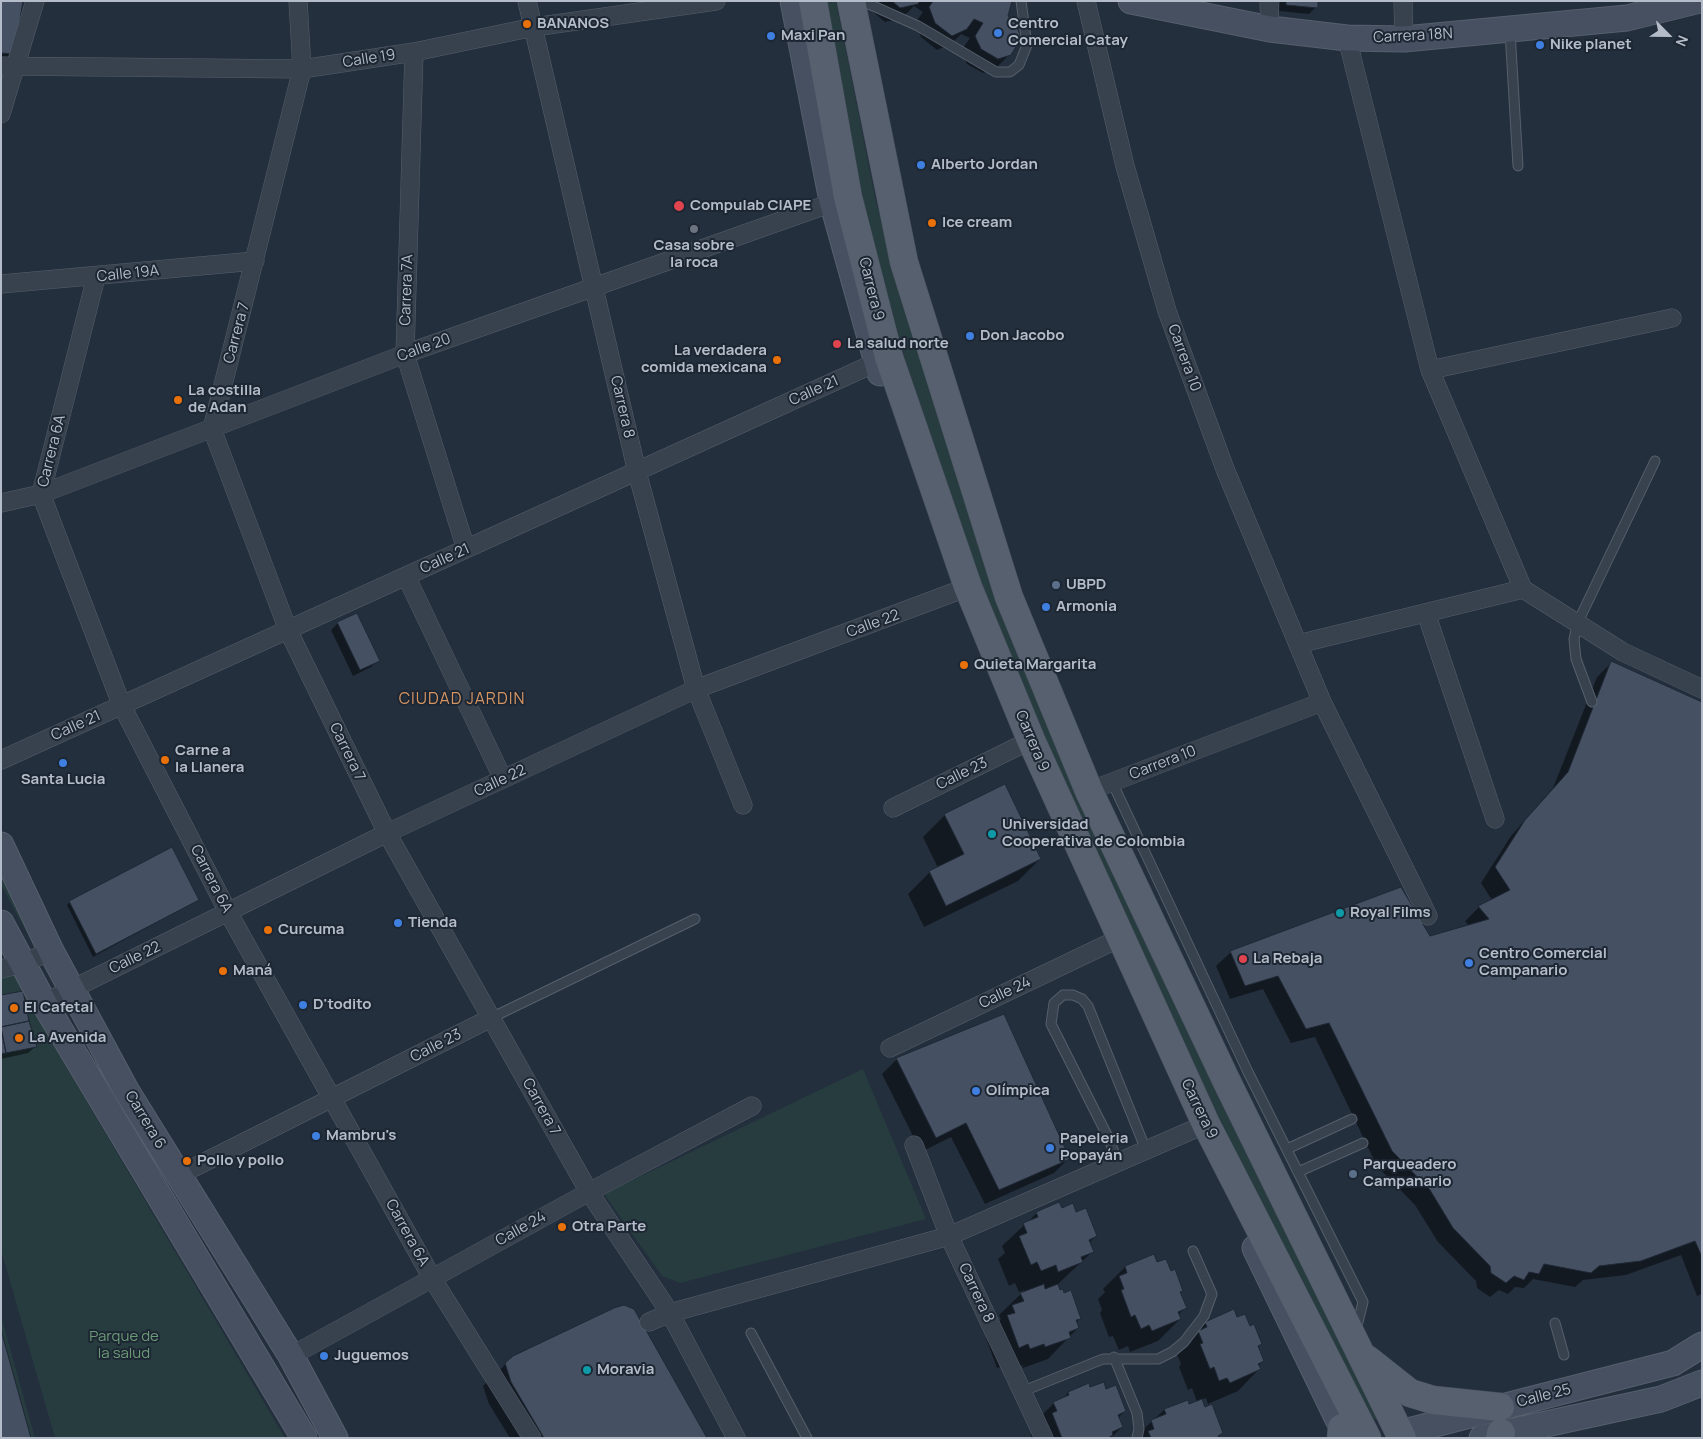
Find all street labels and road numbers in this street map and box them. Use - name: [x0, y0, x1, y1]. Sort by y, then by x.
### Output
- street label: Carrera 18N: [1373, 25, 1453, 47]
- street label: Calle 19: [341, 46, 397, 72]
- street label: Carrera 7A: [397, 254, 417, 326]
- street label: Carrera 9: [854, 256, 888, 322]
- street label: Calle 19A: [96, 262, 160, 286]
- street label: Carrera 7: [220, 301, 254, 365]
- street label: Carrera 10: [1164, 322, 1204, 394]
- street label: Calle 20: [395, 330, 453, 366]
- street label: Calle 21: [786, 372, 842, 410]
- street label: Carrera 8: [606, 374, 638, 440]
- street label: Carrera 6A: [34, 413, 70, 489]
- street label: Calle 21: [417, 540, 473, 578]
- street label: Calle 22: [844, 606, 902, 642]
- street label: Calle 21: [48, 707, 104, 745]
- street label: Carrera 9: [1011, 708, 1053, 774]
- street label: Carrera 7: [325, 720, 369, 784]
- street label: Carrera 10: [1127, 742, 1199, 784]
- street label: Calle 23: [933, 754, 991, 794]
- street label: Calle 22: [471, 761, 529, 801]
- street label: Carrera 6A: [186, 842, 236, 916]
- street label: Calle 22: [106, 938, 164, 978]
- street label: Calle 24: [976, 973, 1034, 1013]
- street label: Calle 23: [408, 1026, 464, 1066]
- street label: Carrera 7: [518, 1075, 564, 1139]
- street label: Carrera 9: [1177, 1076, 1221, 1142]
- street label: Carrera 6: [121, 1088, 169, 1152]
- street label: Carrera 6A: [381, 1196, 433, 1270]
- street label: Calle 24: [493, 1208, 549, 1250]
- street label: Carrera 8: [954, 1260, 998, 1326]
- street label: Calle 25: [1515, 1381, 1573, 1411]

